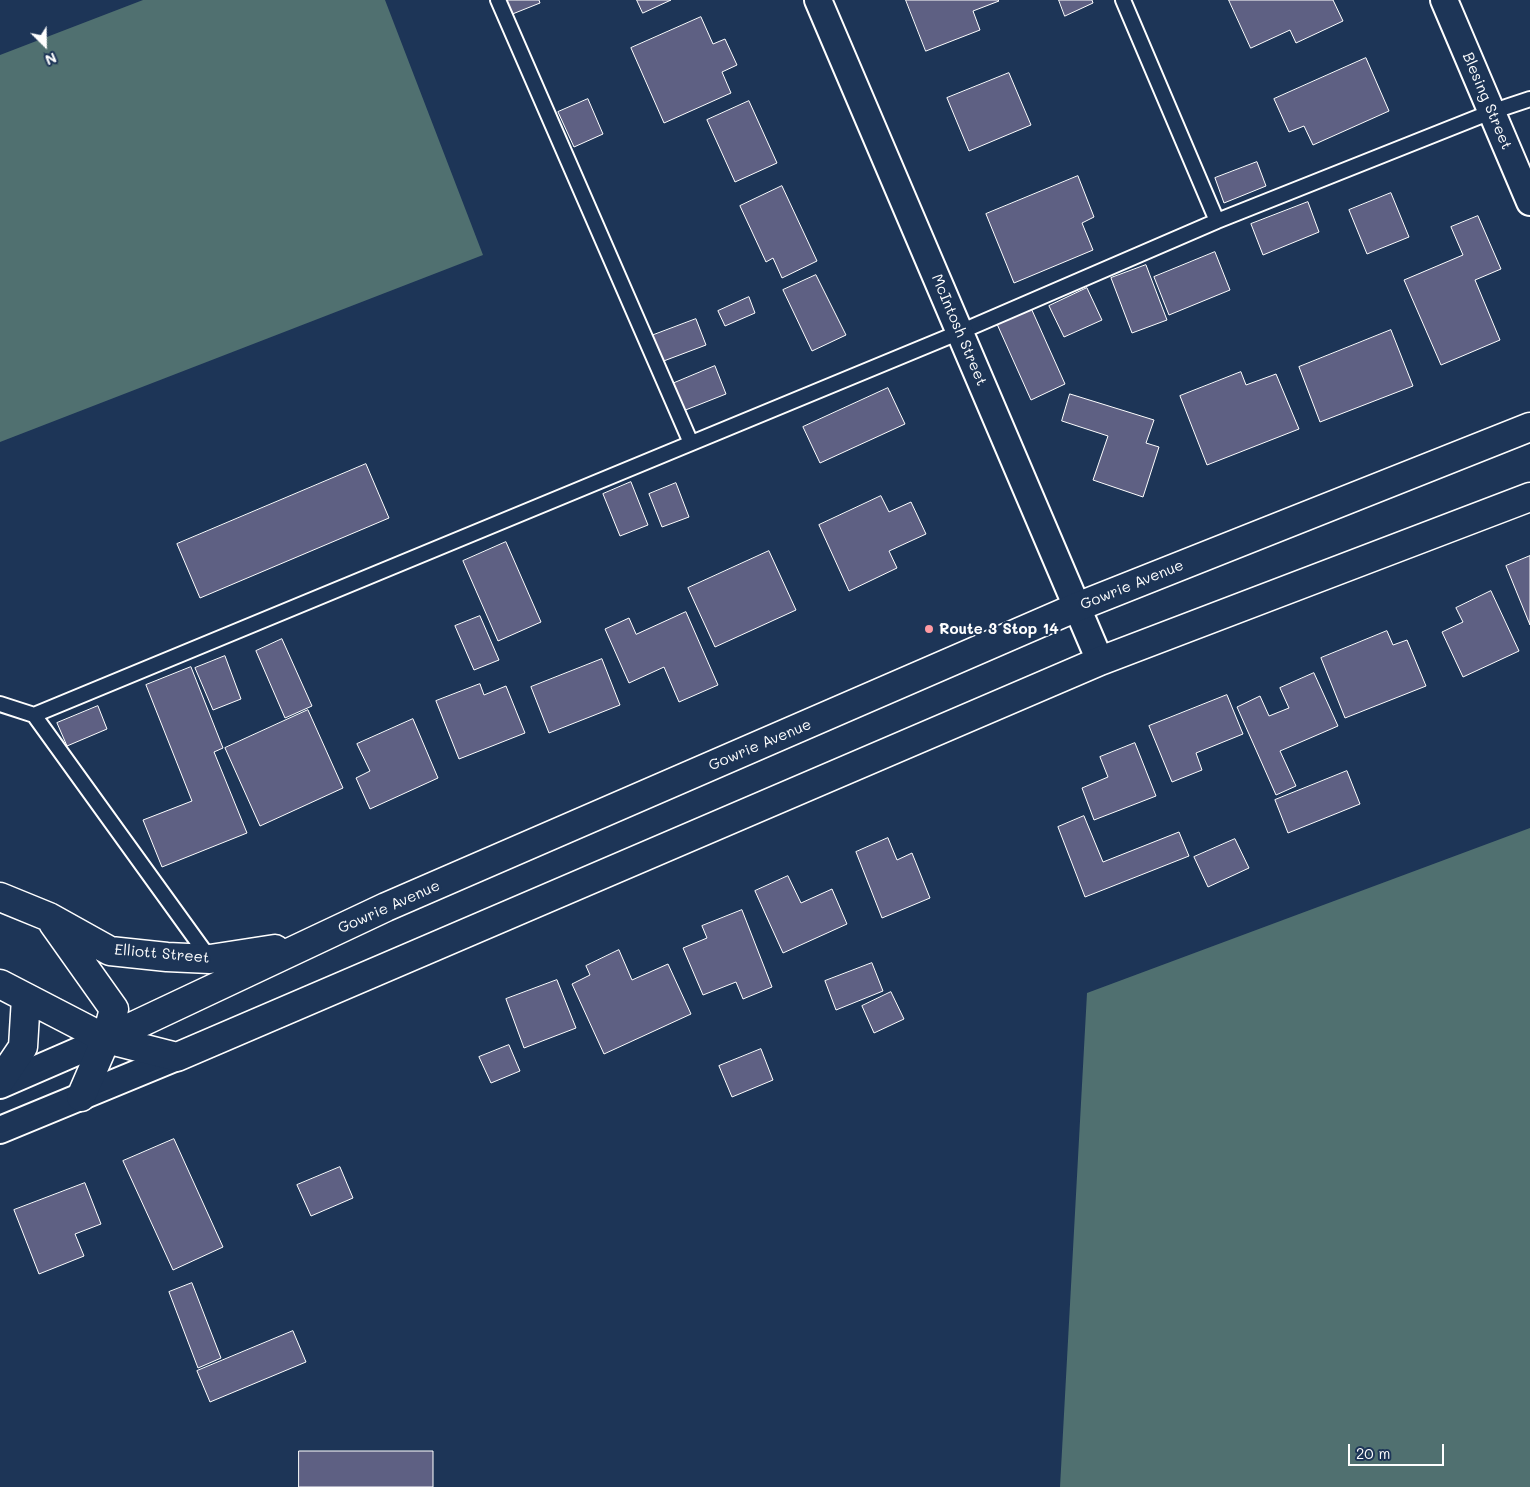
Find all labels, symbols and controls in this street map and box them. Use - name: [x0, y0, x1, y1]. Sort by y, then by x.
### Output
- north arrow: [20, 20, 70, 70]
- text: N: [42, 48, 60, 70]
- street label: Blesing Street: [1458, 50, 1516, 152]
- street label: McIntosh Street: [927, 272, 991, 388]
- street label: Gowrie Avenue: [1078, 556, 1186, 614]
- place label: Route 3 Stop 14: [939, 620, 1059, 638]
- marker: Route 3 Stop 14: [923, 623, 935, 635]
- street label: Gowrie Avenue: [706, 715, 814, 775]
- street label: Gowrie Avenue: [335, 876, 443, 938]
- street label: Elliott Street: [114, 941, 210, 967]
- scale bar: [1350, 1434, 1446, 1466]
- text: 20 m: [1356, 1443, 1390, 1463]

